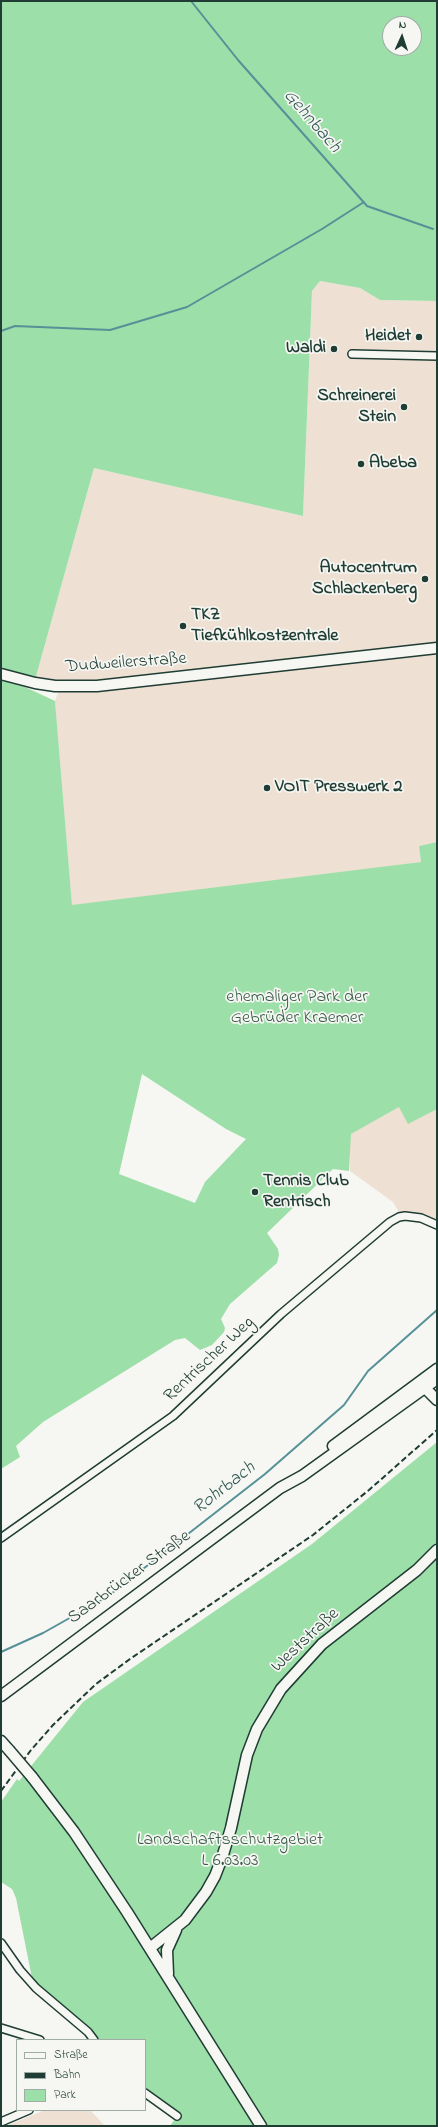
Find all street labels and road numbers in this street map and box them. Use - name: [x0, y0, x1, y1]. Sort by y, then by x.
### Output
- street label: Dudweilerstraße: [65, 649, 187, 679]
- street label: Rentrischer Weg: [160, 1313, 260, 1407]
- street label: Saarbrücker Straße: [64, 1526, 196, 1630]
- street label: Weststraße: [267, 1604, 345, 1678]

